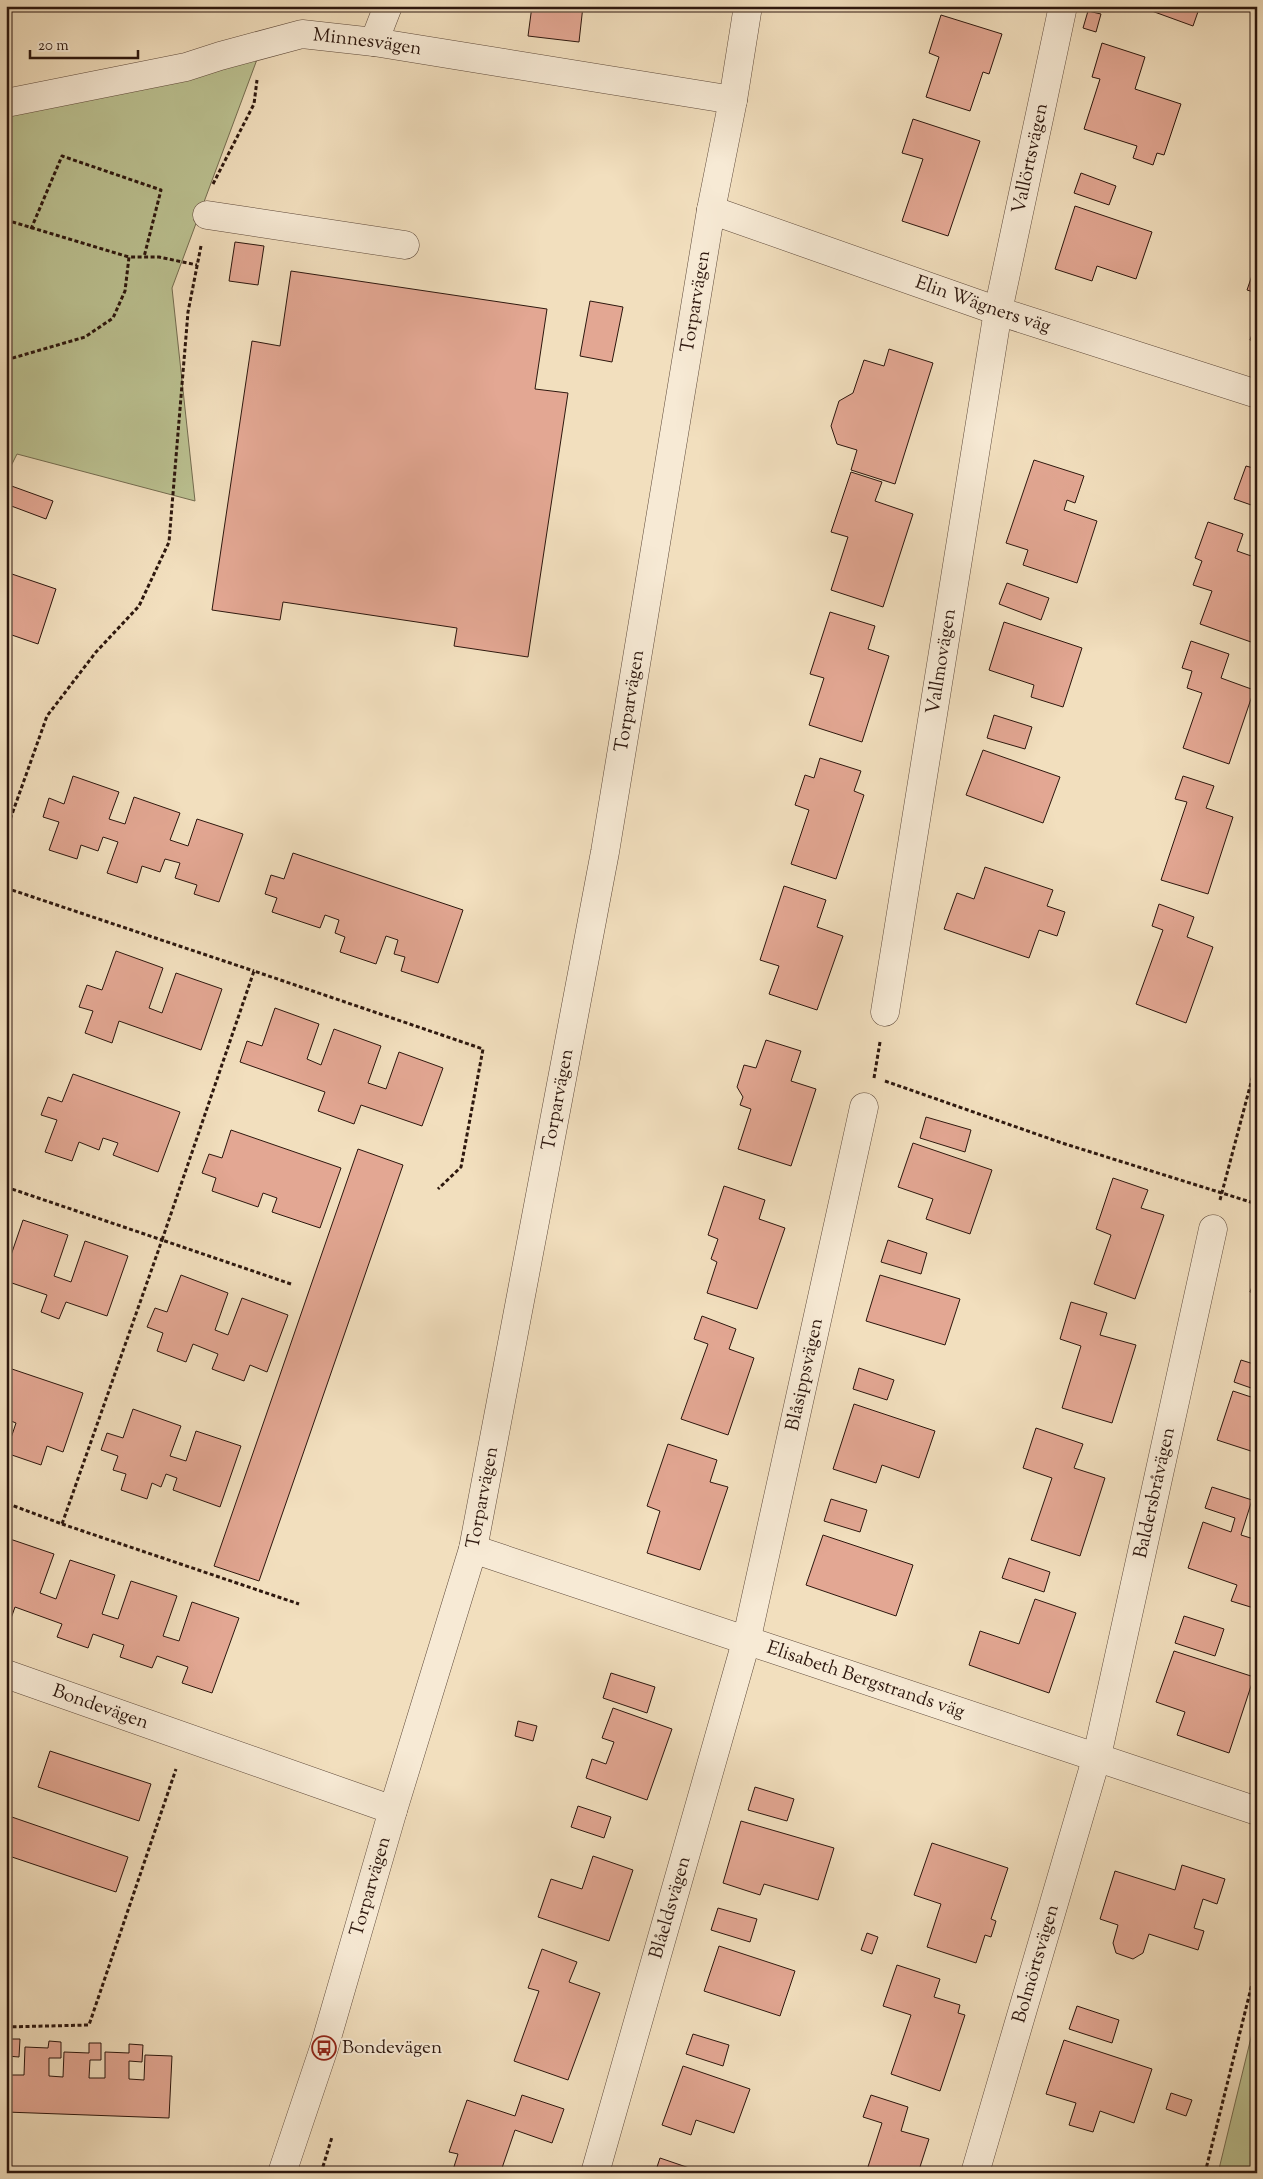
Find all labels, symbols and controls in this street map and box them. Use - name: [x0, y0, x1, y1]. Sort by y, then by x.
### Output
- street label: Minnesvägen: [312, 22, 423, 63]
- scale bar: [30, 28, 138, 60]
- text: 20 m: [38, 36, 69, 57]
- street label: Vallörtsvägen: [1006, 101, 1055, 216]
- street label: Torparvägen: [674, 248, 718, 355]
- street label: Elin Wägners väg: [911, 269, 1054, 340]
- street label: Vallmovägen: [920, 607, 963, 716]
- street label: Torparvägen: [608, 648, 652, 754]
- street label: Torparvägen: [535, 1046, 581, 1153]
- street label: Blåsippsvägen: [779, 1316, 831, 1433]
- street label: Baldersbråvägen: [1127, 1425, 1182, 1561]
- street label: Torparvägen: [460, 1444, 506, 1551]
- street label: Elisabeth Bergstrands väg: [763, 1635, 968, 1726]
- street label: Bondevägen: [49, 1678, 152, 1737]
- street label: Torparvägen: [343, 1833, 398, 1940]
- street label: Blåeldsvägen: [643, 1853, 698, 1962]
- street label: Bolmörtsvägen: [1006, 1901, 1066, 2026]
- bus stop icon: Bondevägen: [311, 2035, 337, 2061]
- place label: Bondevägen: [342, 2035, 442, 2062]

